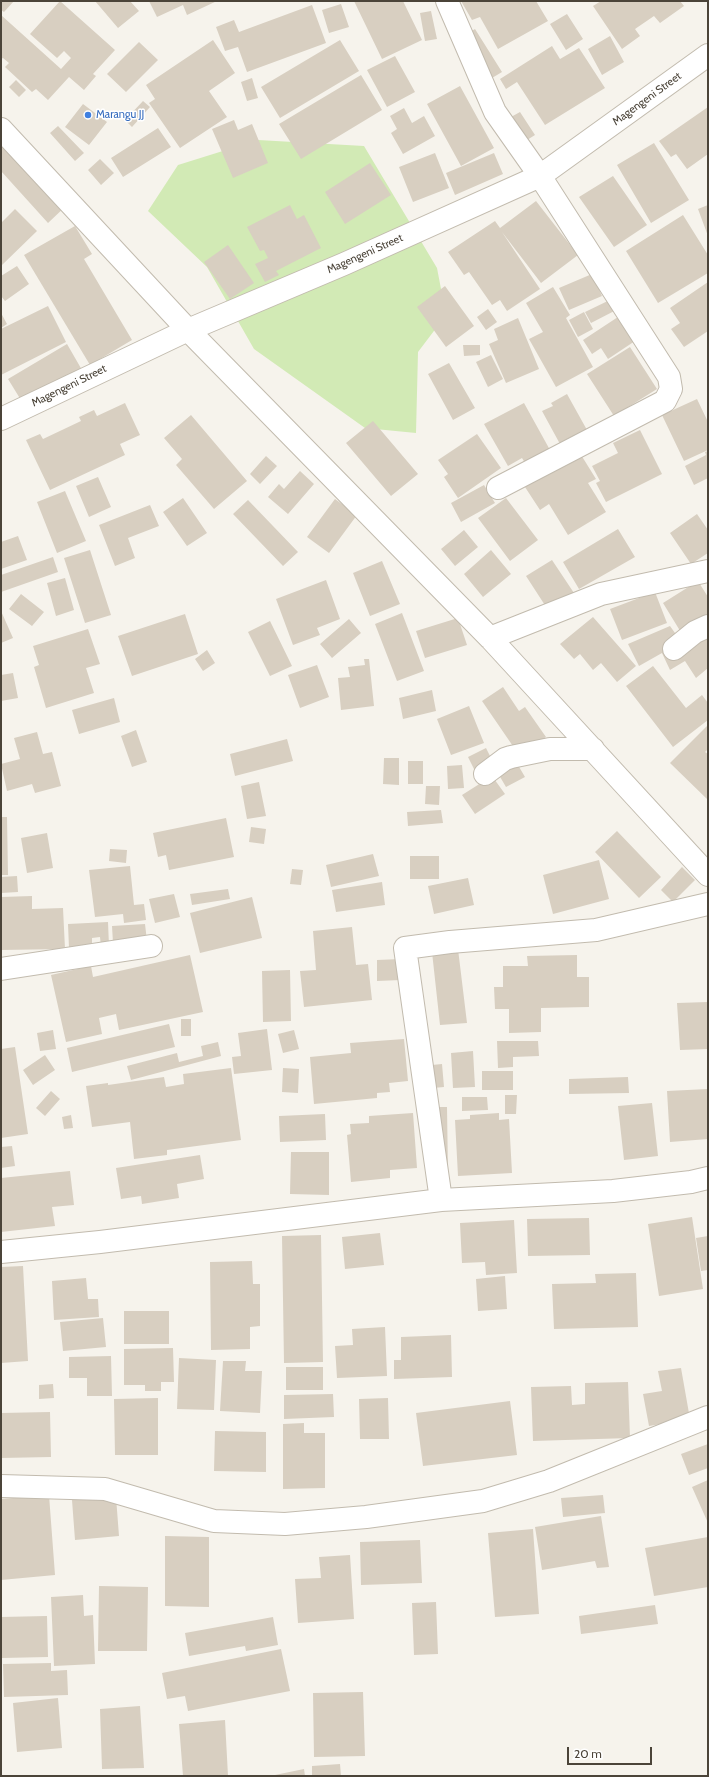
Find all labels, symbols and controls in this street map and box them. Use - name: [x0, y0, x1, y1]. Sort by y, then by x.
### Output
- street label: Magengeni Street: [610, 70, 684, 128]
- place label: Marangu JJ: [96, 108, 144, 122]
- marker: Marangu JJ: [83, 110, 93, 120]
- street label: Magengeni Street: [325, 231, 405, 277]
- street label: Magengeni Street: [29, 362, 109, 410]
- scale bar: [569, 1739, 654, 1765]
- text: 20 m: [574, 1746, 602, 1761]

